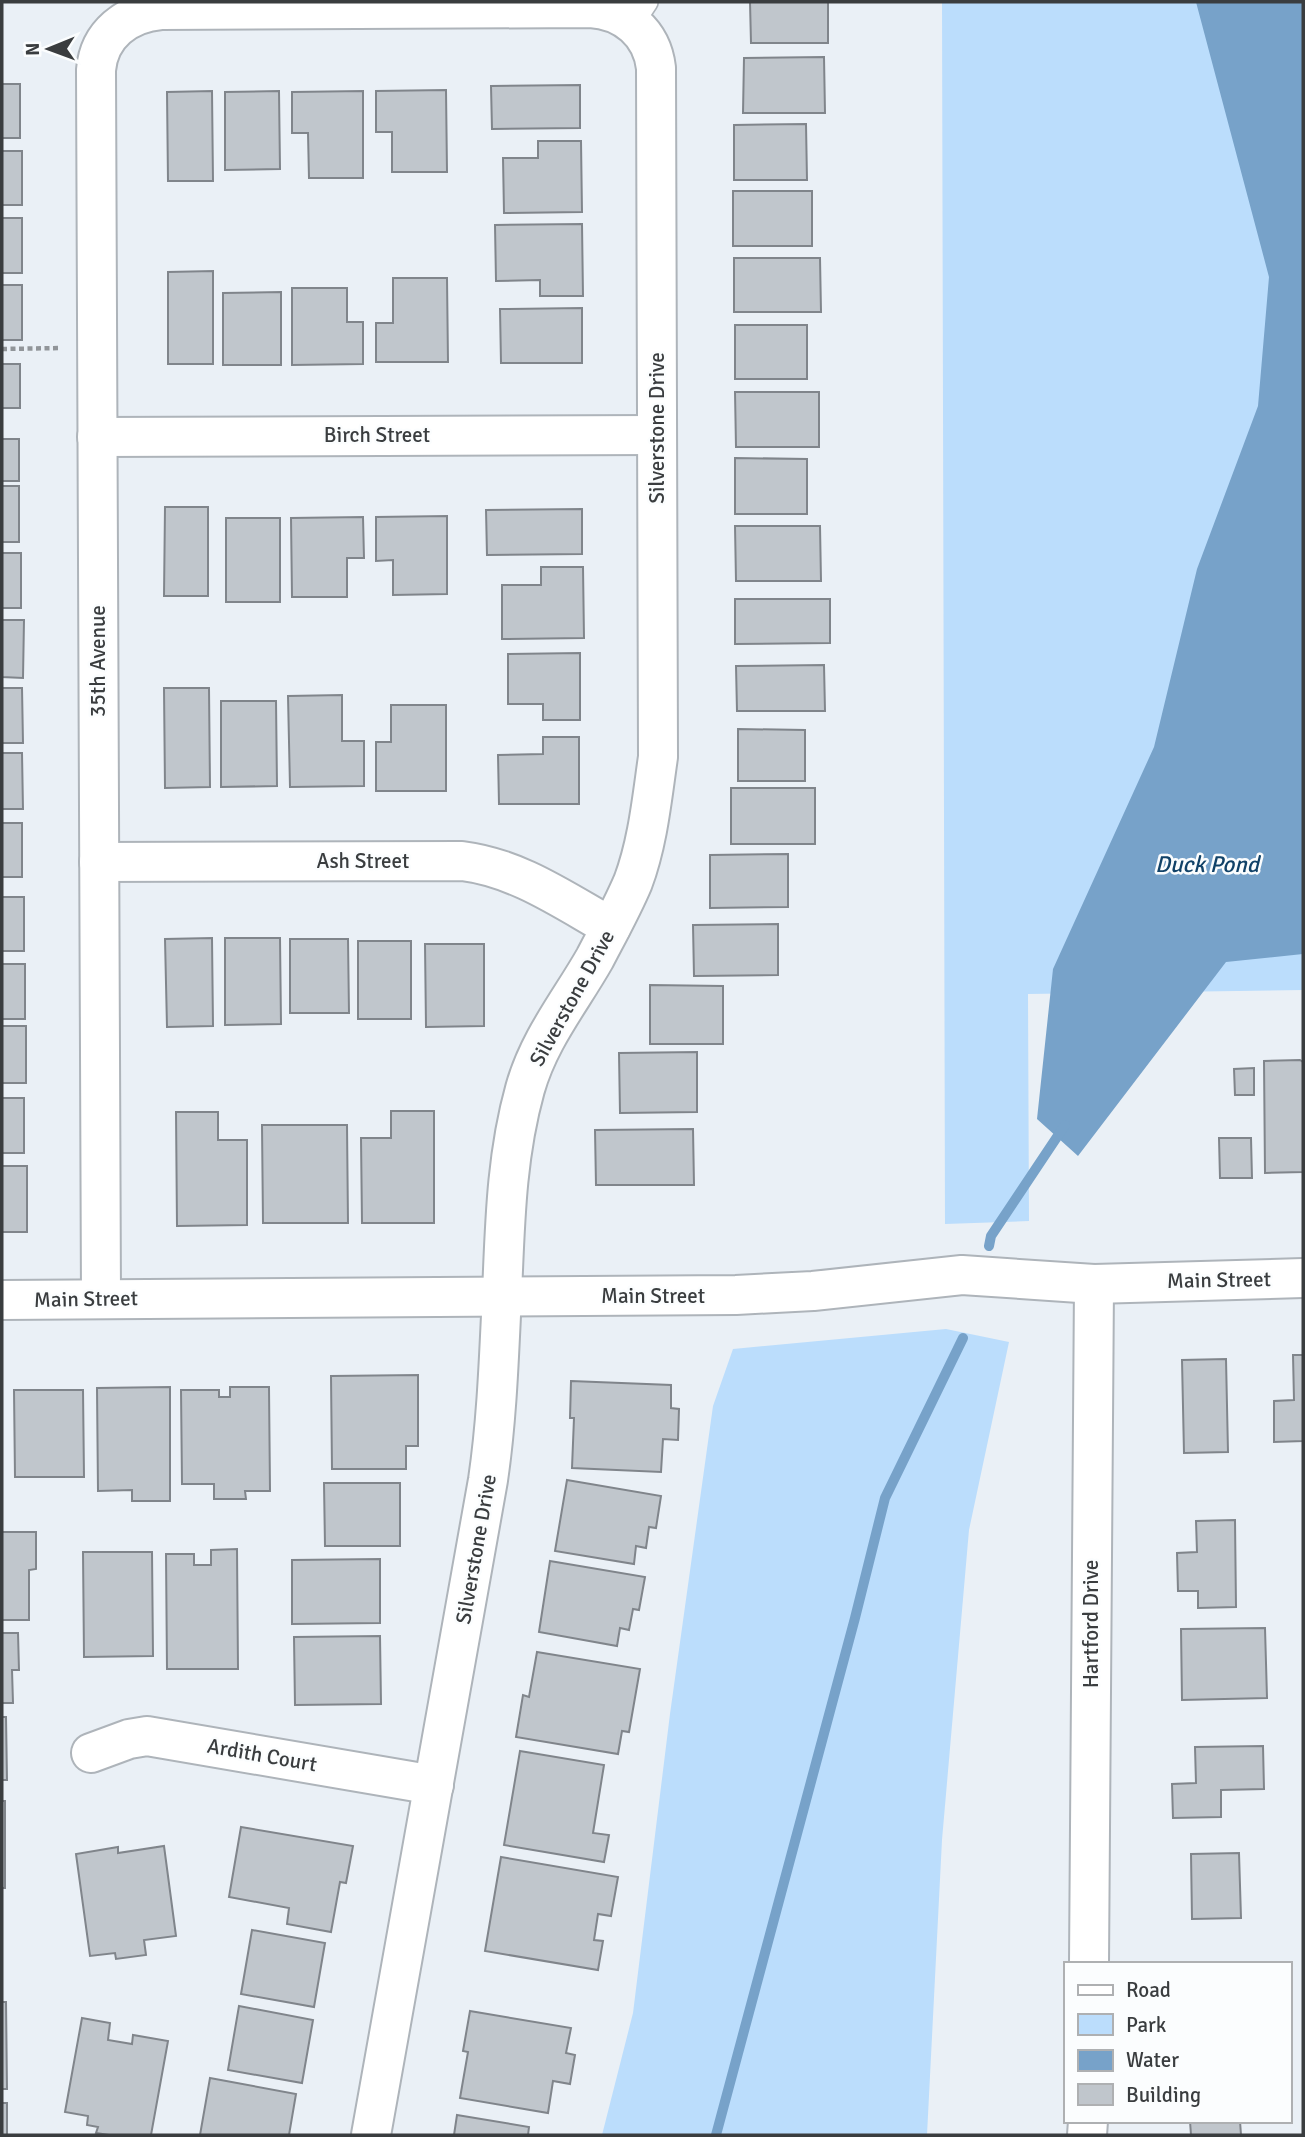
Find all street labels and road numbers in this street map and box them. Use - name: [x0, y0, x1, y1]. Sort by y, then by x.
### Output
- street label: Silverstone Drive: [644, 352, 670, 504]
- street label: Birch Street: [324, 422, 430, 448]
- street label: 35th Avenue: [85, 605, 111, 717]
- street label: Ash Street: [317, 848, 409, 874]
- street label: Silverstone Drive: [524, 925, 620, 1071]
- street label: Main Street: [1167, 1266, 1271, 1294]
- street label: Main Street: [601, 1283, 705, 1309]
- street label: Main Street: [34, 1285, 138, 1313]
- street label: Silverstone Drive: [450, 1472, 502, 1626]
- street label: Hartford Drive: [1078, 1560, 1104, 1688]
- street label: Ardith Court: [205, 1733, 319, 1777]

